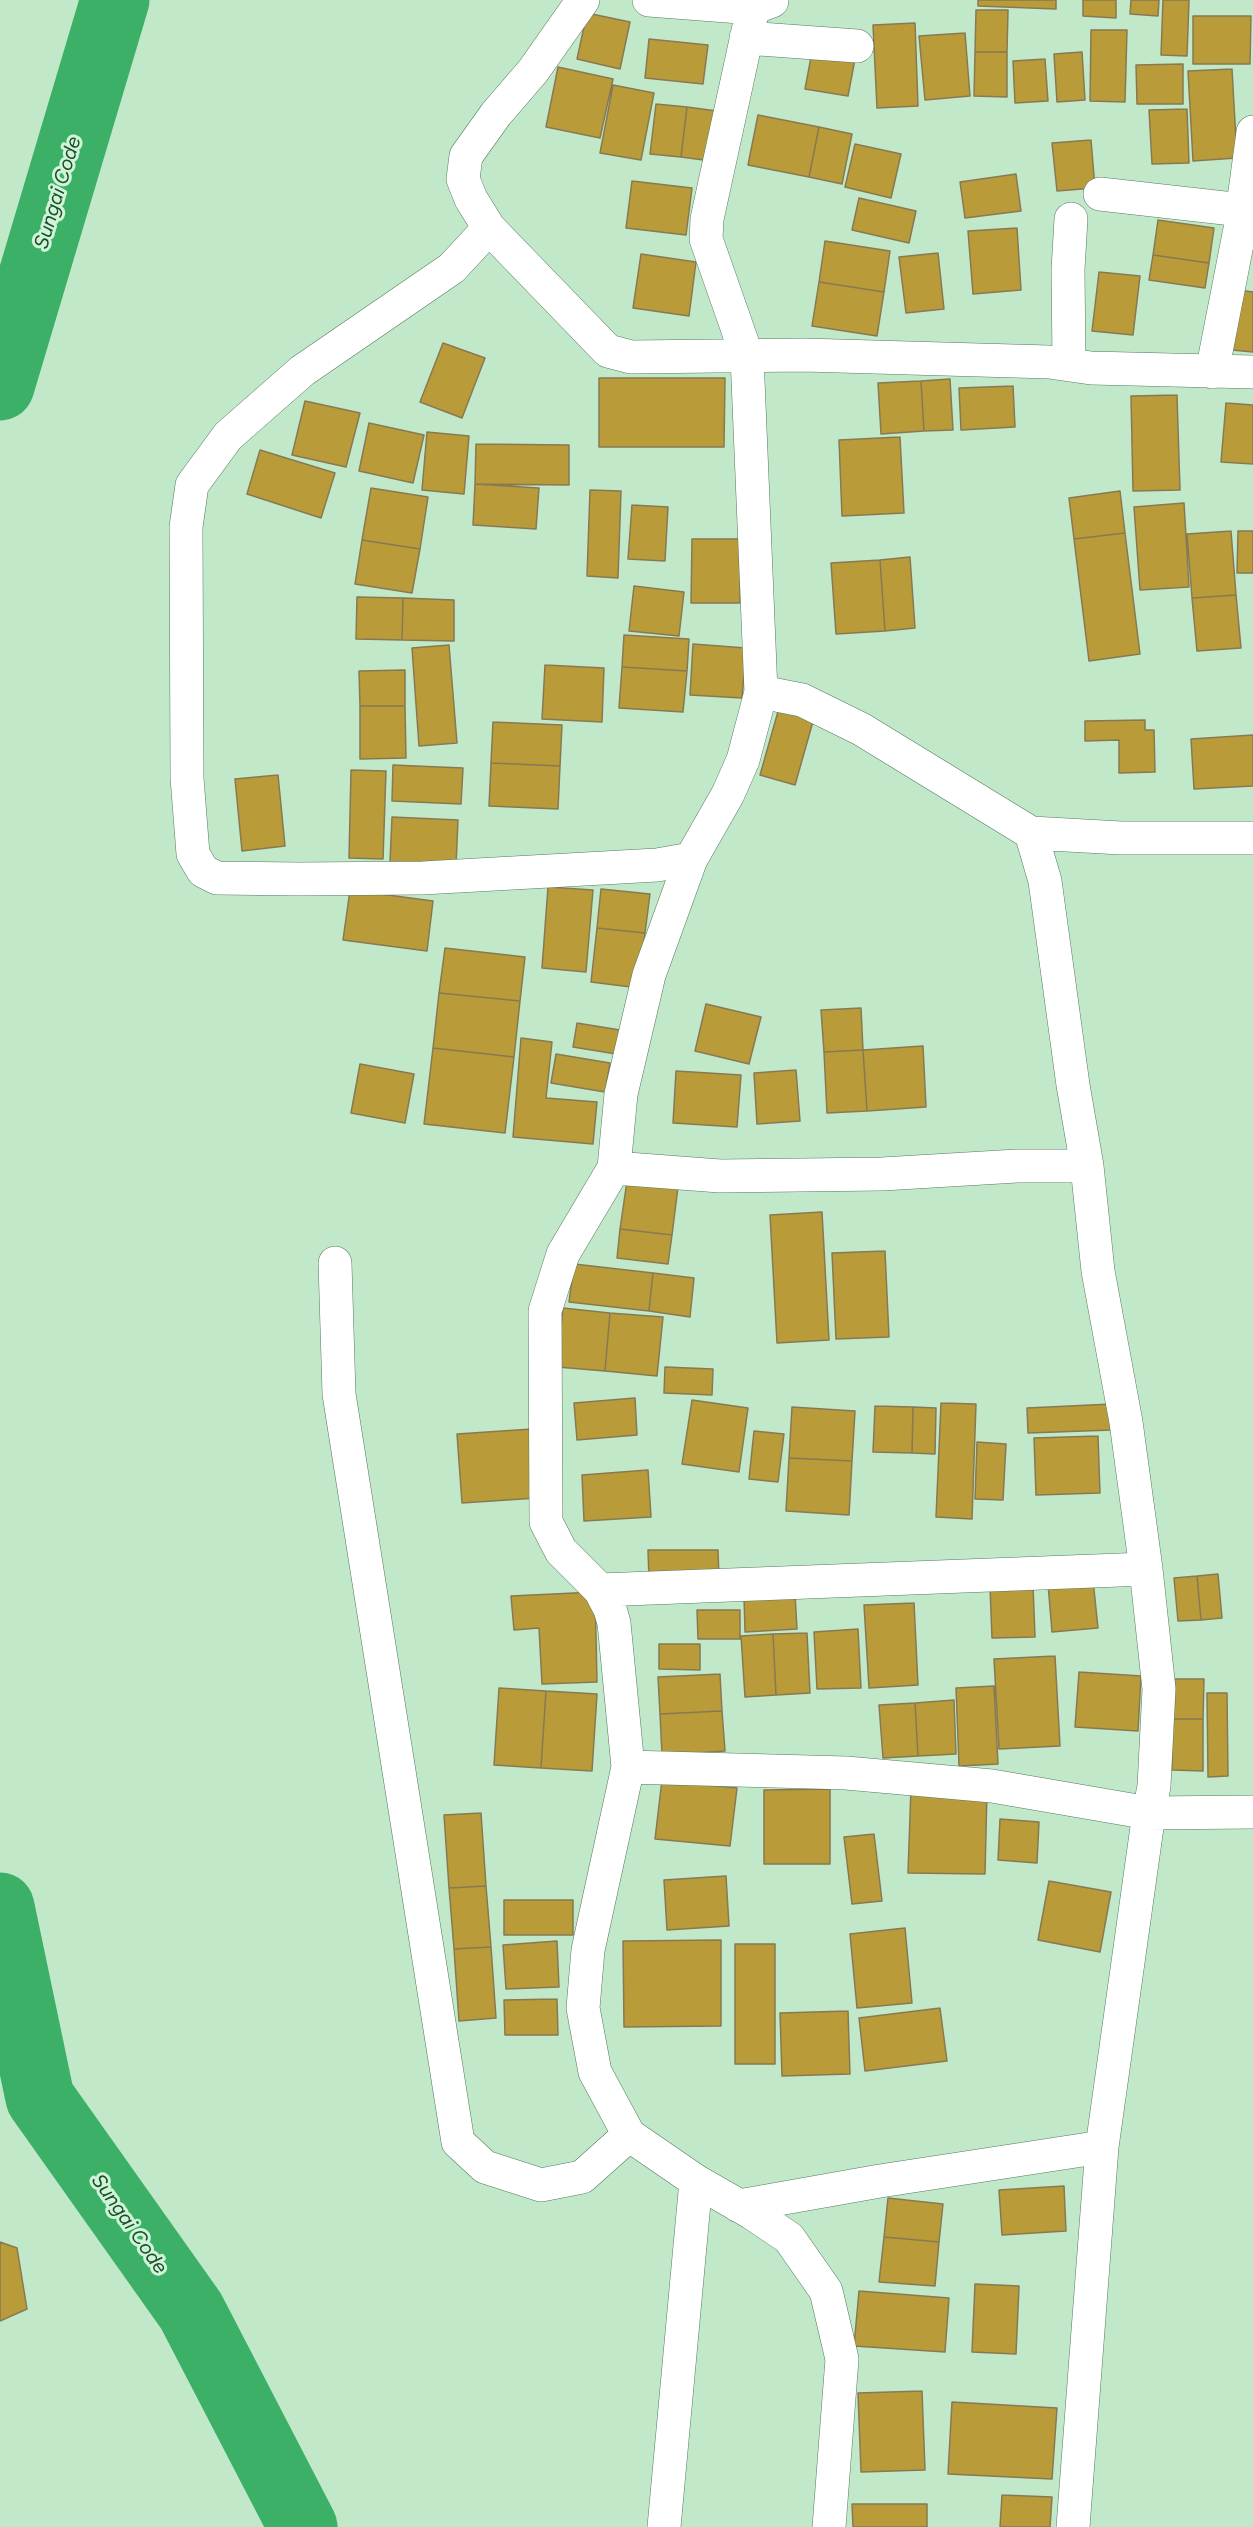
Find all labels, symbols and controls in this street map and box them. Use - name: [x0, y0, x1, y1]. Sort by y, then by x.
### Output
- water label: Sungai Code: [30, 134, 86, 252]
- water label: Sungai Code: [86, 2169, 172, 2279]

